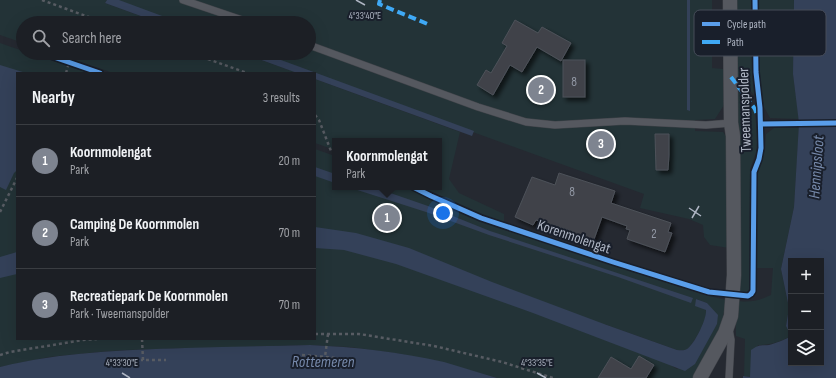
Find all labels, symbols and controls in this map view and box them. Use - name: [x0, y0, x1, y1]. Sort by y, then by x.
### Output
- text: 4°33'40"E: [349, 10, 381, 22]
- legend: [694, 10, 826, 56]
- search box: [16, 16, 316, 60]
- text: Cycle path: [727, 18, 766, 31]
- icon: search: [30, 27, 52, 49]
- text: Search here: [62, 29, 122, 48]
- text: Path: [727, 36, 744, 49]
- street label: Tweemanspolder: [734, 67, 756, 153]
- house number: 8: [571, 74, 577, 90]
- pin: 2: [528, 75, 554, 105]
- text: Nearby: [32, 88, 75, 108]
- text: 3 results: [263, 90, 300, 106]
- pin: 3: [588, 129, 614, 159]
- water label: Hennipsloot: [805, 134, 829, 199]
- popup: [332, 138, 442, 190]
- text: Koornmolengat: [70, 143, 151, 162]
- text: Koornmolengat: [346, 147, 428, 166]
- text: 1: [42, 153, 48, 169]
- text: 20 m: [278, 153, 300, 169]
- text: Park: [70, 162, 89, 178]
- text: Park: [346, 166, 365, 182]
- house number: 8: [569, 184, 575, 200]
- pin: 1: [374, 203, 400, 233]
- your location: [433, 203, 453, 223]
- text: Camping De Koornmolen: [70, 215, 199, 234]
- street label: Korenmolengat: [535, 216, 614, 259]
- text: 2: [42, 225, 48, 241]
- text: 70 m: [279, 225, 300, 241]
- house number: 2: [651, 226, 657, 242]
- text: Park: [70, 234, 89, 250]
- map controls: [788, 258, 824, 366]
- button: +: [788, 258, 824, 294]
- text: Recreatiepark De Koornmolen: [70, 287, 228, 306]
- button: −: [788, 294, 824, 330]
- text: 3: [42, 297, 48, 313]
- text: 70 m: [279, 297, 300, 313]
- text: Park · Tweemanspolder: [70, 306, 169, 322]
- button: layers: [788, 330, 824, 366]
- water label: Rottemeren: [292, 353, 355, 372]
- text: 4°33'30"E: [106, 357, 138, 369]
- text: 4°33'35"E: [521, 357, 553, 369]

